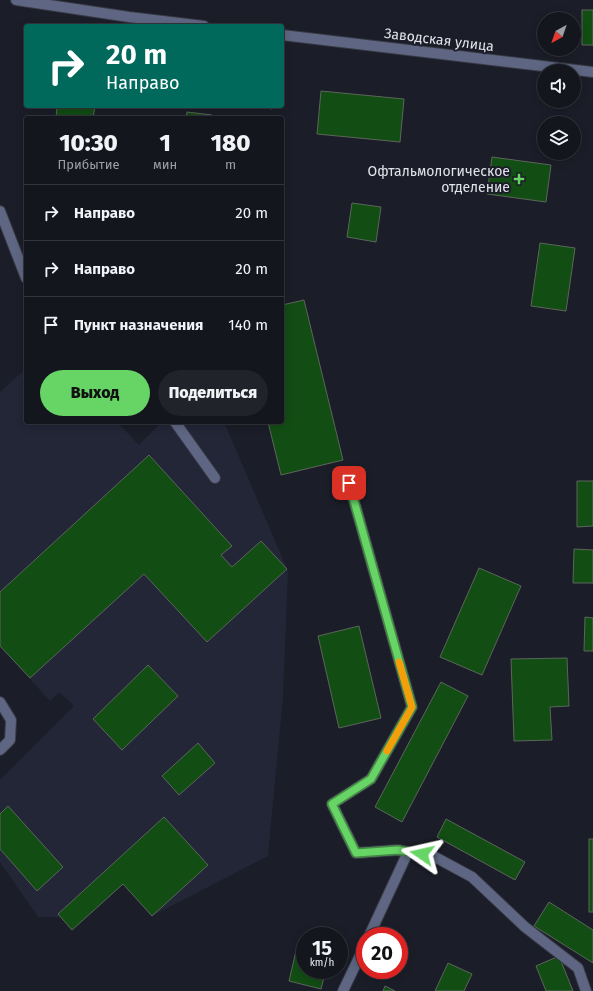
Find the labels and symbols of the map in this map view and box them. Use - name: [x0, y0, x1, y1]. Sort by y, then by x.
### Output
- north arrow: [537, 12, 581, 56]
- street label: Заводская улица: [383, 25, 495, 55]
- place label: Офтальмологическое отделение: [368, 163, 510, 196]
- marker: Офтальмологическое отделение: [513, 173, 525, 185]
- pin: [332, 466, 366, 500]
- position arrow: [401, 833, 443, 875]
- speed limit sign: 20: [356, 927, 408, 979]

